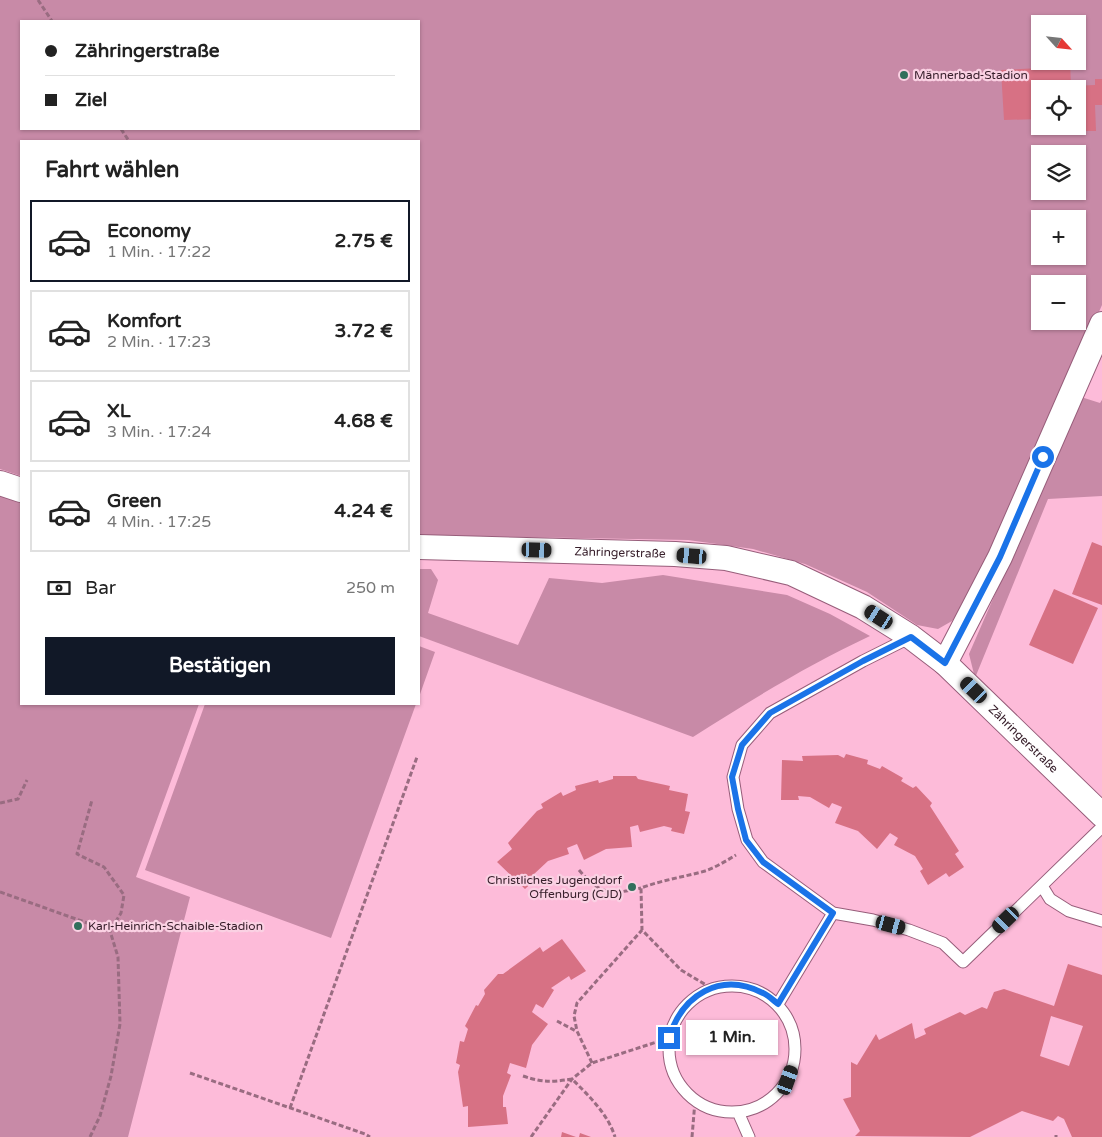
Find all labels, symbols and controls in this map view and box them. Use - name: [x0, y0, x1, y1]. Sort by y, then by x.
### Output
- north arrow: [1031, 15, 1086, 70]
- map controls: [1031, 15, 1086, 330]
- text: Zähringerstraße: [75, 40, 220, 62]
- place label: Männerbad-Stadion: [914, 68, 1028, 82]
- marker: Männerbad-Stadion: [898, 69, 910, 81]
- button: locate: [1031, 80, 1086, 135]
- text: Ziel: [75, 89, 107, 111]
- button: layers: [1031, 145, 1086, 200]
- text: Fahrt wählen: [45, 157, 179, 183]
- button: +: [1031, 210, 1086, 265]
- icon: car: [47, 219, 92, 264]
- text: Economy: [107, 220, 191, 242]
- text: 2.75 €: [335, 230, 393, 252]
- text: 1 Min. · 17:22: [107, 242, 211, 262]
- button: −: [1031, 275, 1086, 330]
- icon: car: [47, 309, 92, 354]
- text: Komfort: [107, 310, 181, 332]
- text: 3.72 €: [335, 320, 393, 342]
- text: 2 Min. · 17:23: [107, 332, 211, 352]
- icon: car: [47, 399, 92, 444]
- text: XL: [107, 400, 131, 422]
- text: 4.68 €: [334, 410, 393, 432]
- text: 3 Min. · 17:24: [107, 422, 211, 442]
- route start: [1032, 446, 1054, 468]
- icon: car: [47, 489, 92, 534]
- text: Green: [107, 490, 161, 512]
- text: 4.24 €: [334, 500, 393, 522]
- text: 4 Min. · 17:25: [107, 512, 211, 532]
- car: [521, 542, 552, 558]
- street label: Zähringerstraße: [574, 544, 666, 561]
- car: [676, 547, 707, 565]
- icon: cash: [45, 574, 73, 602]
- text: Bar: [85, 577, 116, 599]
- text: 250 m: [346, 578, 395, 598]
- car: [862, 603, 895, 631]
- button: Bestätigen: [45, 637, 395, 695]
- car: [957, 674, 990, 706]
- street label: Zähringerstraße: [986, 702, 1061, 776]
- place label: Christliches Jugenddorf Offenburg (CJD): [487, 873, 622, 901]
- marker: Christliches Jugenddorf Offenburg (CJD): [626, 881, 638, 893]
- car: [989, 904, 1022, 936]
- car: [874, 914, 907, 936]
- place label: Karl-Heinrich-Schaible-Stadion: [88, 919, 263, 933]
- marker: Karl-Heinrich-Schaible-Stadion: [72, 920, 84, 932]
- callout: 1 Min.: [686, 1020, 779, 1056]
- route end: [658, 1027, 680, 1049]
- text: 1 Min.: [708, 1027, 756, 1047]
- car: [775, 1063, 800, 1097]

